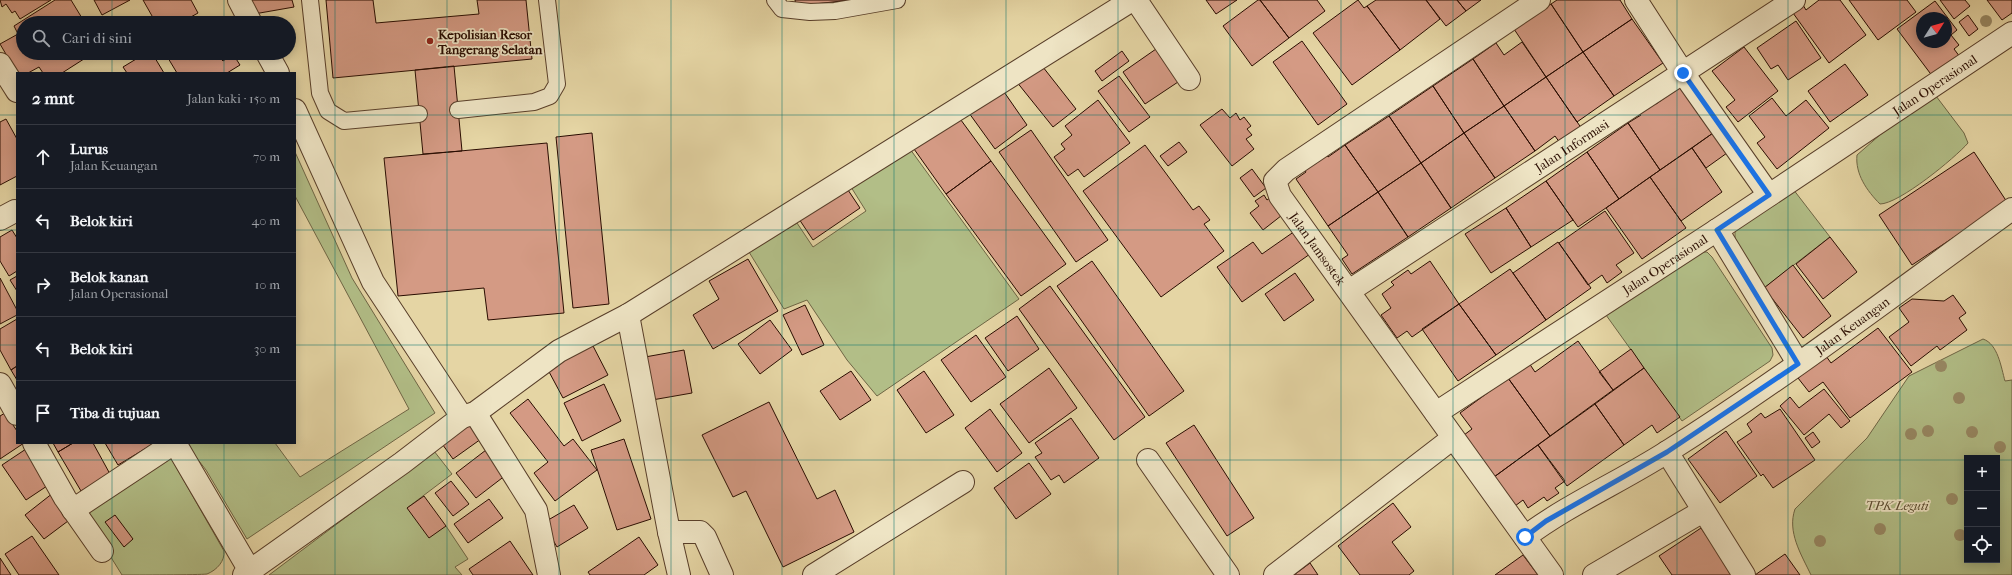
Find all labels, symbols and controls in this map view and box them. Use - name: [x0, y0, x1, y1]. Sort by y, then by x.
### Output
- north arrow: [1916, 12, 1952, 48]
- search box: [16, 16, 296, 60]
- icon: search: [30, 27, 52, 49]
- place label: Kepolisian Resor Tangerang Selatan: [437, 27, 543, 58]
- text: Cari di sini: [62, 29, 132, 47]
- marker: Kepolisian Resor Tangerang Selatan: [425, 36, 435, 46]
- street label: Jalan Operasional: [1889, 51, 1980, 119]
- route end: [1674, 64, 1692, 82]
- text: 2 mnt: [32, 88, 74, 108]
- text: Jalan kaki · 150 m: [187, 91, 280, 106]
- street label: Jalan Informasi: [1531, 116, 1612, 176]
- text: Lurus: [70, 140, 108, 158]
- icon: ahead: [32, 146, 54, 168]
- text: 70 m: [253, 149, 280, 164]
- text: Jalan Keuangan: [70, 158, 158, 173]
- street label: Jalan Jamsostek: [1286, 209, 1349, 289]
- icon: left: [32, 210, 54, 232]
- text: Belok kiri: [70, 212, 133, 230]
- text: 40 m: [252, 213, 280, 228]
- street label: Jalan Operasional: [1619, 231, 1711, 298]
- text: Belok kanan: [70, 268, 149, 286]
- icon: right: [32, 274, 54, 296]
- text: 10 m: [255, 277, 280, 292]
- text: Jalan Operasional: [70, 286, 168, 301]
- street label: Jalan Keuangan: [1812, 294, 1893, 358]
- icon: left: [32, 338, 54, 360]
- text: Belok kiri: [70, 340, 133, 358]
- text: 30 m: [254, 341, 280, 356]
- icon: arrive: [32, 402, 54, 424]
- text: Tiba di tujuan: [70, 404, 160, 422]
- map controls: [1964, 455, 2000, 563]
- button: +: [1964, 455, 2000, 491]
- button: −: [1964, 491, 2000, 527]
- park label: TPK Leguti: [1865, 498, 1930, 513]
- button: locate: [1964, 527, 2000, 563]
- route start: [1516, 528, 1534, 546]

